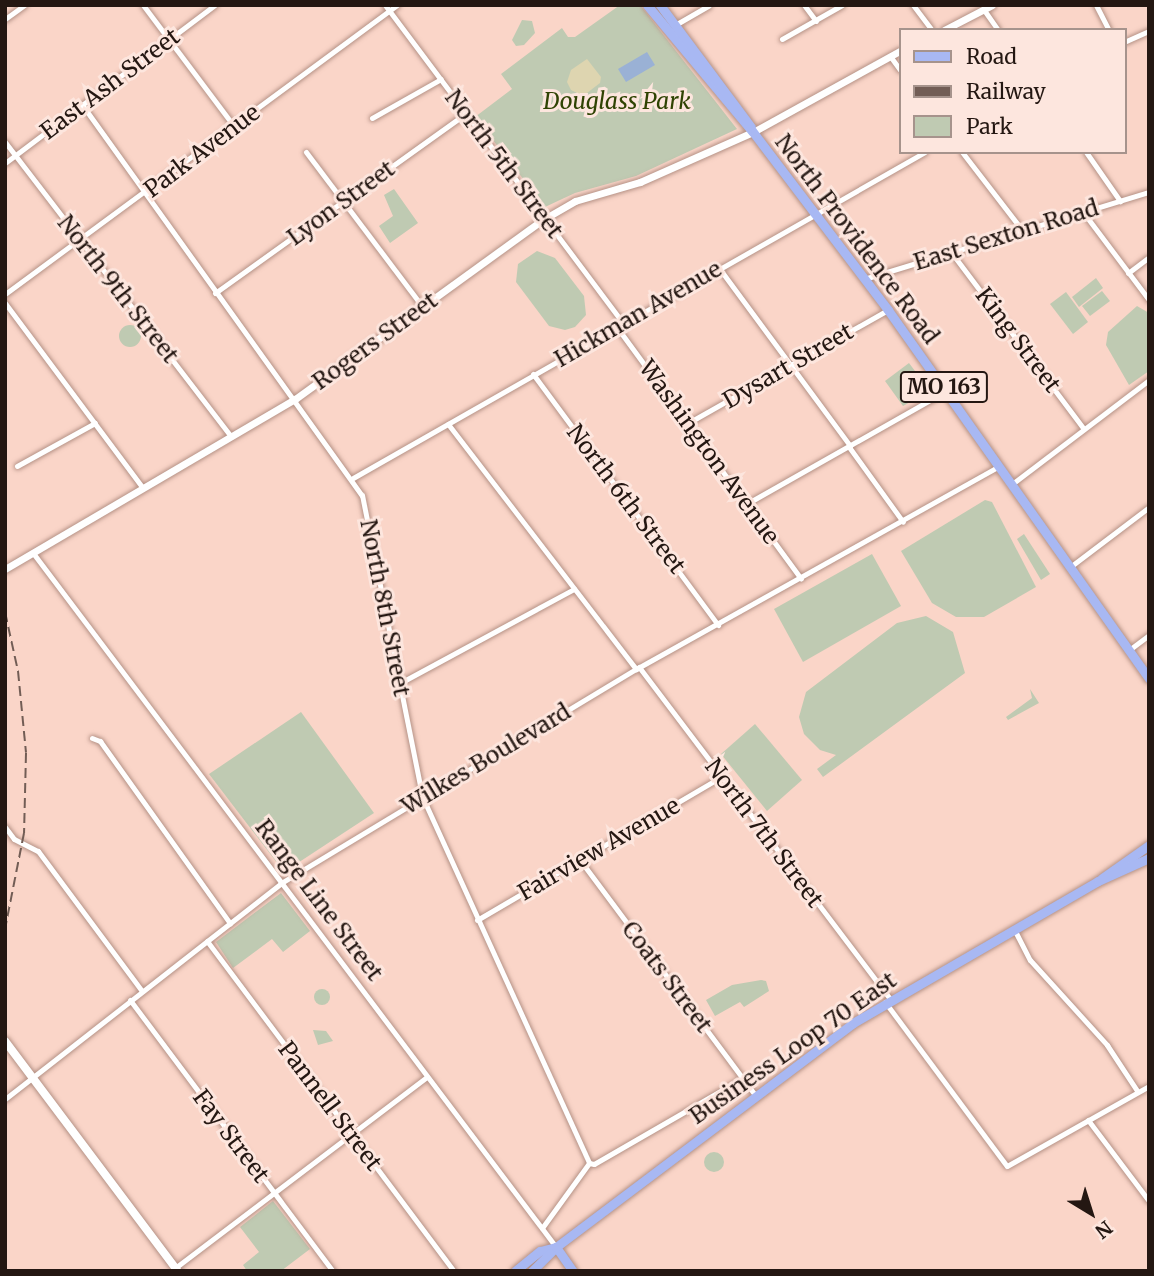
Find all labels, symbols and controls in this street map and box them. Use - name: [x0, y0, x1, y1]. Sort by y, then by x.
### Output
- street label: East Ash Street: [35, 23, 185, 145]
- legend: [898, 28, 1126, 154]
- text: Road: [966, 43, 1017, 70]
- text: Railway: [966, 78, 1046, 105]
- street label: North 5th Street: [439, 84, 569, 244]
- park label: Douglass Park: [543, 87, 691, 115]
- street label: Park Avenue: [139, 99, 265, 203]
- text: Park: [966, 113, 1013, 140]
- street label: North Providence Road: [769, 129, 945, 349]
- street label: Lyon Street: [282, 155, 400, 251]
- street label: East Sexton Road: [910, 194, 1102, 276]
- street label: North 9th Street: [52, 210, 184, 368]
- street label: Hickman Avenue: [550, 255, 726, 373]
- street label: King Street: [970, 282, 1066, 398]
- street label: Rogers Street: [307, 286, 443, 396]
- street label: Dysart Street: [718, 318, 858, 414]
- street label: Washington Avenue: [633, 355, 785, 549]
- road number: MO 163: [898, 370, 990, 404]
- street label: North 6th Street: [561, 419, 691, 579]
- street label: North 8th Street: [354, 517, 416, 699]
- street label: Wilkes Boulevard: [397, 698, 575, 820]
- street label: North 7th Street: [699, 753, 829, 913]
- street label: Fairview Avenue: [513, 792, 685, 906]
- street label: Range Line Street: [249, 814, 389, 986]
- street label: Coats Street: [616, 916, 718, 1038]
- street label: Business Loop 70 East: [684, 966, 902, 1130]
- street label: Pannell Street: [272, 1036, 388, 1176]
- street label: Fay Street: [187, 1084, 275, 1188]
- north arrow: [1056, 1178, 1126, 1248]
- text: N: [1091, 1215, 1117, 1244]

